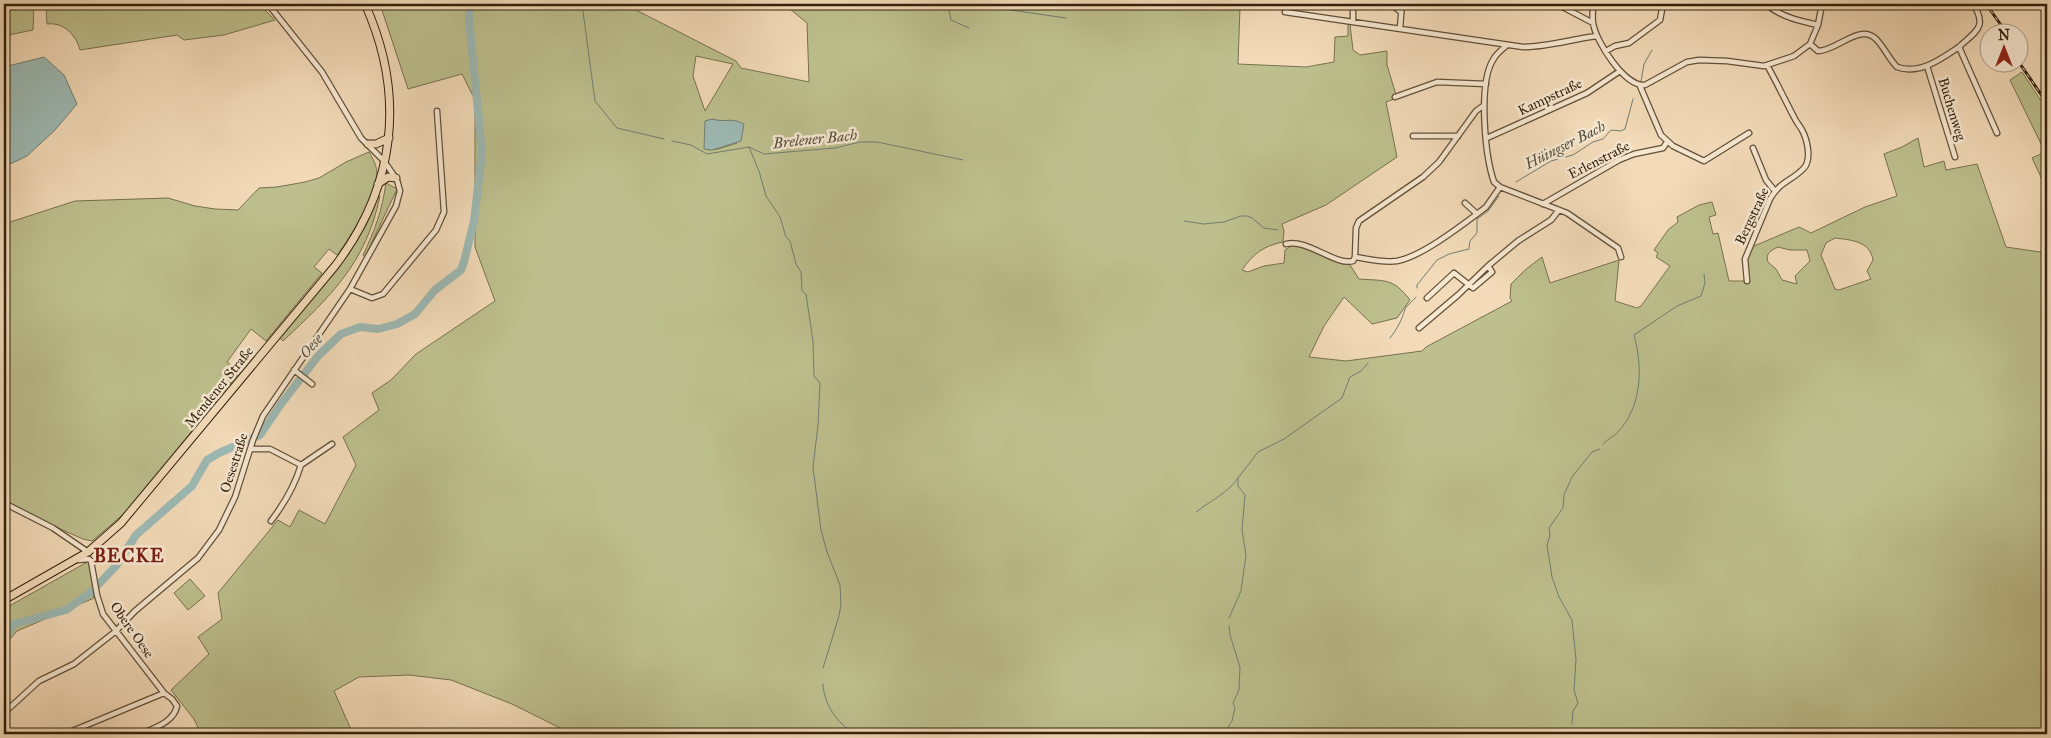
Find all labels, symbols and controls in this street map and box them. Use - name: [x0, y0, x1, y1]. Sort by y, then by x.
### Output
- north arrow: [1978, 22, 2028, 72]
- text: N: [1998, 27, 2010, 44]
- street label: Kampstraße: [1515, 75, 1585, 119]
- street label: Buchenweg: [1934, 75, 1970, 143]
- water label: Hüingser Bach: [1521, 117, 1609, 173]
- water label: Brelener Bach: [771, 126, 859, 152]
- street label: Erlenstraße: [1565, 137, 1633, 183]
- street label: Bergstraße: [1731, 185, 1773, 247]
- water label: Oese: [296, 330, 327, 362]
- street label: Mendener Straße: [181, 343, 257, 431]
- street label: Oesestraße: [216, 431, 252, 495]
- district label: BECKE: [93, 544, 165, 567]
- street label: Obere Oese: [106, 599, 158, 662]

